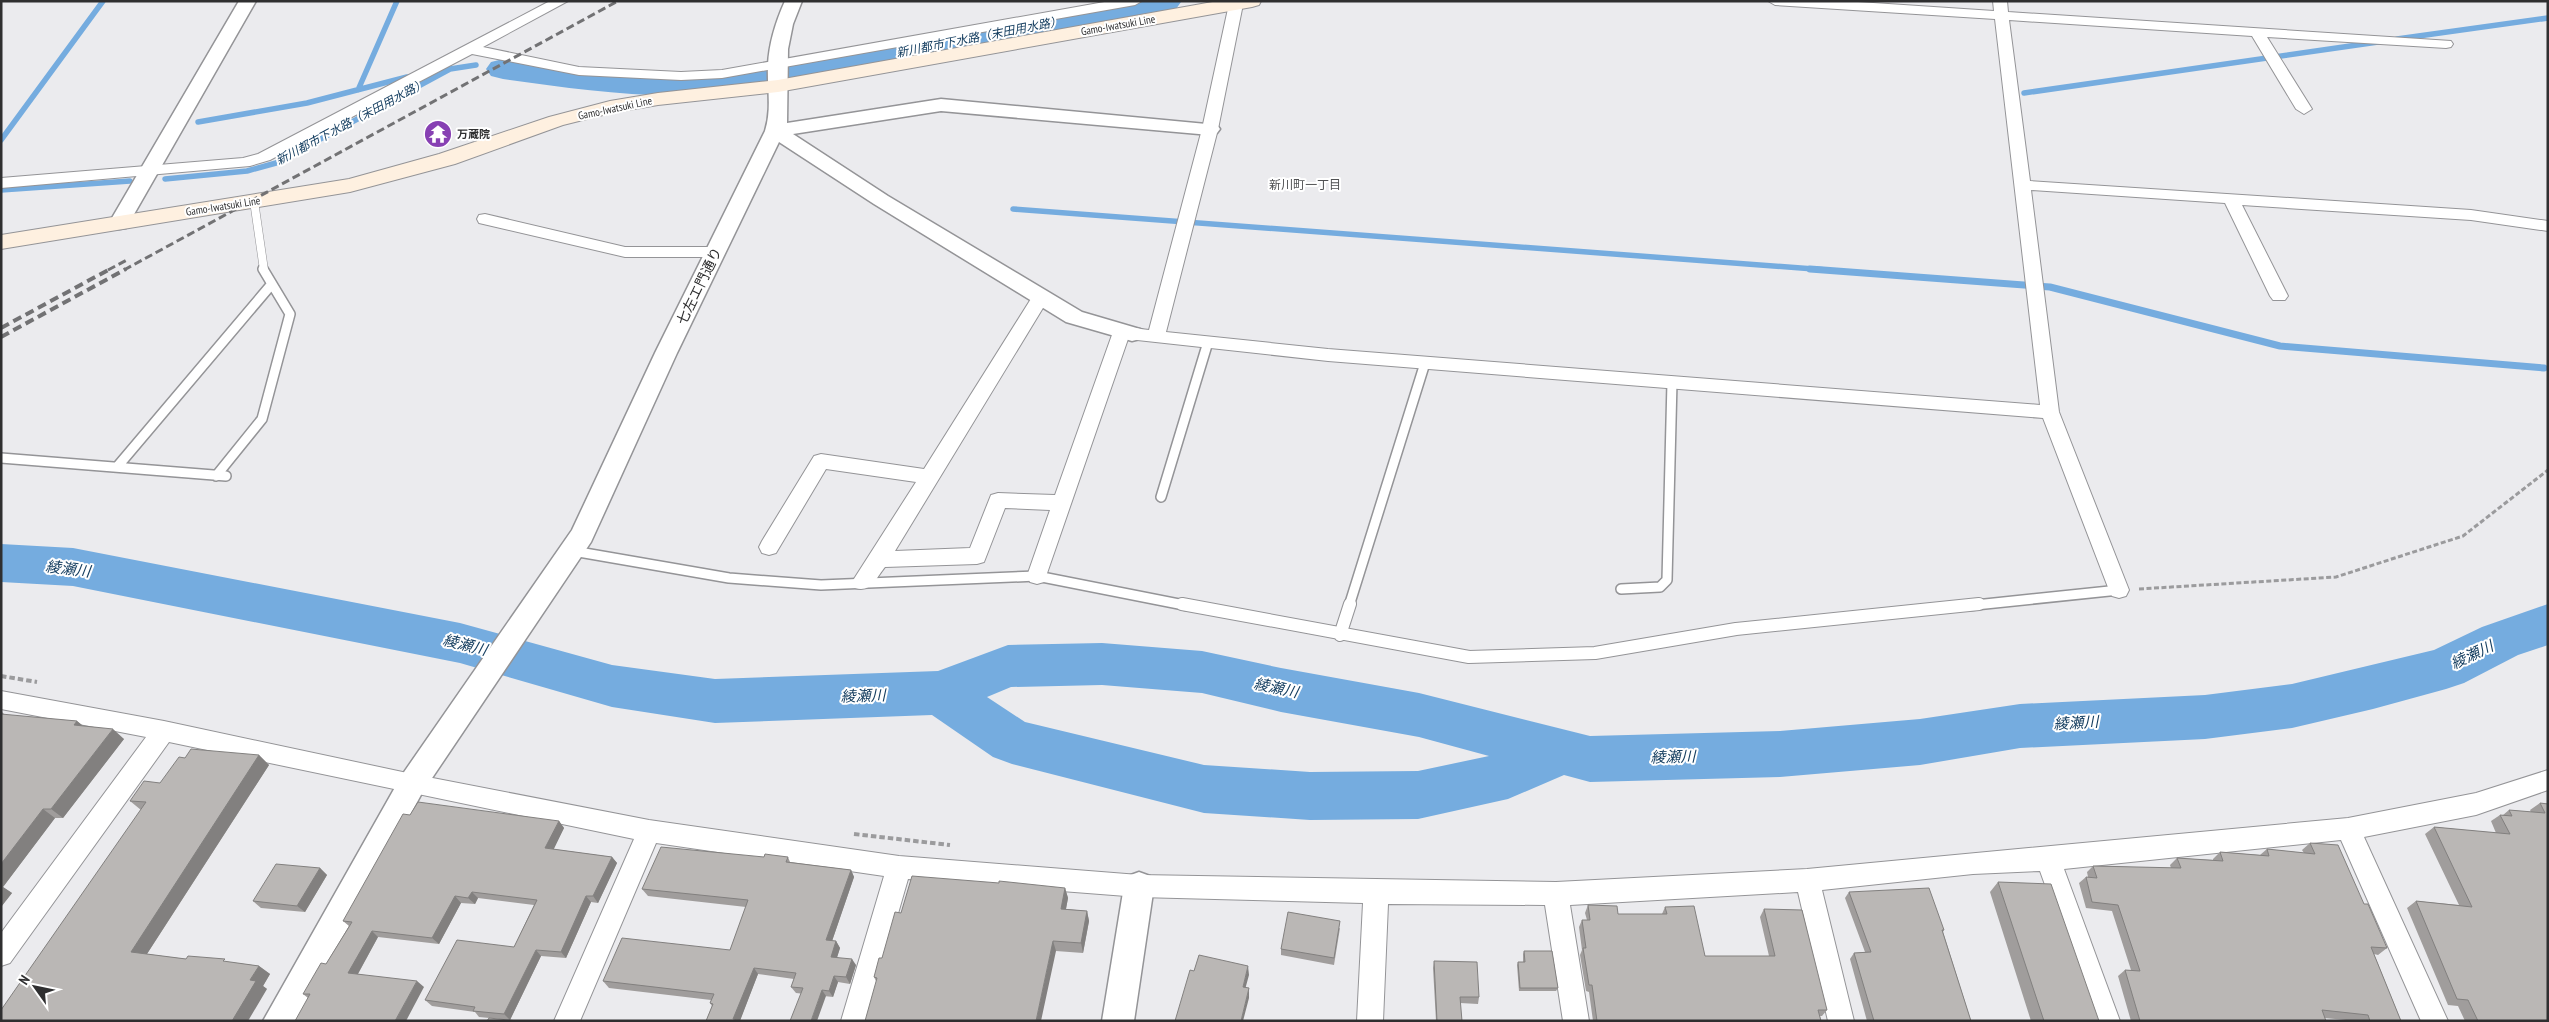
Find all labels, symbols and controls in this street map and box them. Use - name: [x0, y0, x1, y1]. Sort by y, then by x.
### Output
- street label: Gamo-Iwatsuki Line: [1080, 11, 1157, 38]
- water label: 新川都市下水路（末田用水路）: [895, 13, 1063, 60]
- water label: 新川都市下水路（末田用水路）: [273, 75, 428, 168]
- street label: Gamo-Iwatsuki Line: [577, 93, 654, 123]
- temple icon: 万蔵院: [423, 119, 453, 149]
- place label: 万蔵院: [457, 127, 490, 141]
- district label: 新川町一丁目: [1269, 177, 1341, 192]
- street label: Gamo-Iwatsuki Line: [185, 193, 262, 219]
- street label: 七左エ門通り: [672, 244, 726, 328]
- water label: 綾瀬川: [45, 556, 94, 581]
- water label: 綾瀬川: [441, 630, 491, 660]
- water label: 綾瀬川: [2447, 635, 2498, 673]
- water label: 綾瀬川: [1252, 674, 1302, 702]
- water label: 綾瀬川: [840, 685, 888, 706]
- water label: 綾瀬川: [2053, 712, 2101, 733]
- water label: 綾瀬川: [1650, 747, 1698, 766]
- north arrow: [10, 962, 60, 1012]
- text: N: [14, 972, 34, 988]

